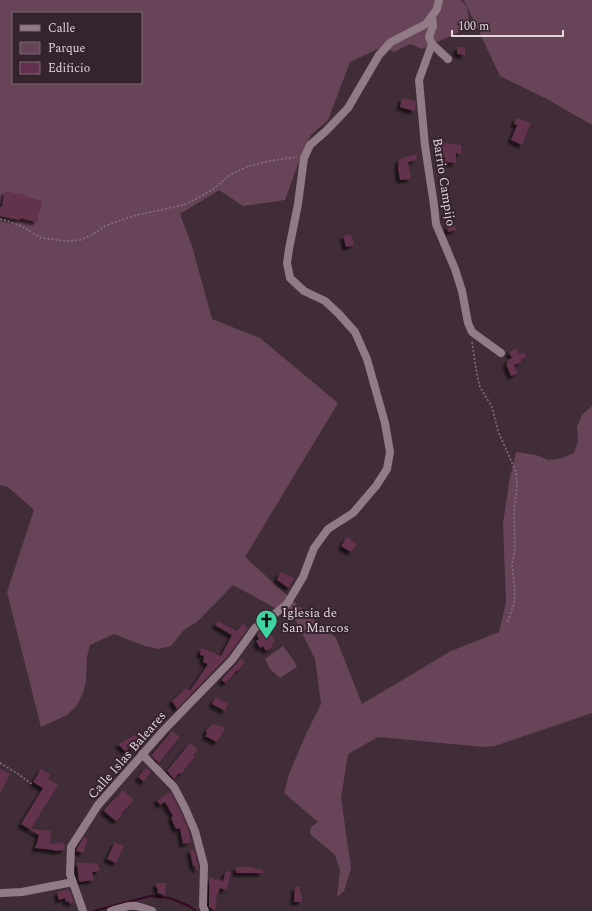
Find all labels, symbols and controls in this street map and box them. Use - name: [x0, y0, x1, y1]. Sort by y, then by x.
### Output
- legend: [12, 12, 142, 84]
- scale bar: [452, 12, 563, 38]
- text: 100 m: [458, 17, 489, 36]
- text: Calle: [48, 19, 76, 38]
- text: Parque: [48, 39, 85, 58]
- text: Edificio: [48, 59, 90, 78]
- street label: Barrio Campijo: [427, 136, 461, 228]
- place label: Iglesia de San Marcos: [282, 603, 349, 638]
- church icon: Iglesia de San Marcos: [253, 607, 279, 640]
- street label: Calle Islas Baleares: [83, 707, 171, 803]

